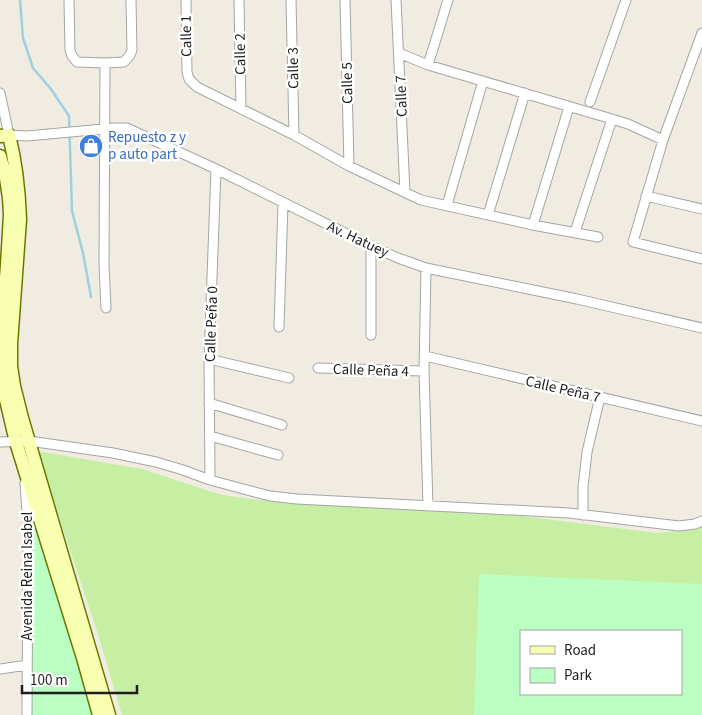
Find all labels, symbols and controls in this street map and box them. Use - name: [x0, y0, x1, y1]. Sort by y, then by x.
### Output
- street label: Calle 1: [176, 15, 197, 57]
- street label: Calle 2: [230, 33, 251, 75]
- street label: Calle 3: [283, 47, 304, 89]
- street label: Calle 5: [337, 62, 358, 104]
- street label: Calle 7: [390, 75, 413, 117]
- place label: Repuesto z y p auto part: [108, 127, 186, 165]
- shop icon: Repuesto z y p auto part: [78, 133, 104, 159]
- street label: Av. Hatuey: [323, 216, 392, 263]
- street label: Calle Peña 0: [200, 286, 223, 362]
- street label: Calle Peña 4: [333, 359, 410, 382]
- street label: Calle Peña 7: [523, 371, 602, 408]
- street label: Avenida Reina Isabel: [17, 511, 38, 640]
- legend: [520, 630, 682, 695]
- text: Road: [564, 640, 596, 661]
- scale bar: [22, 662, 138, 694]
- text: Park: [564, 665, 593, 686]
- text: 100 m: [30, 670, 68, 691]

